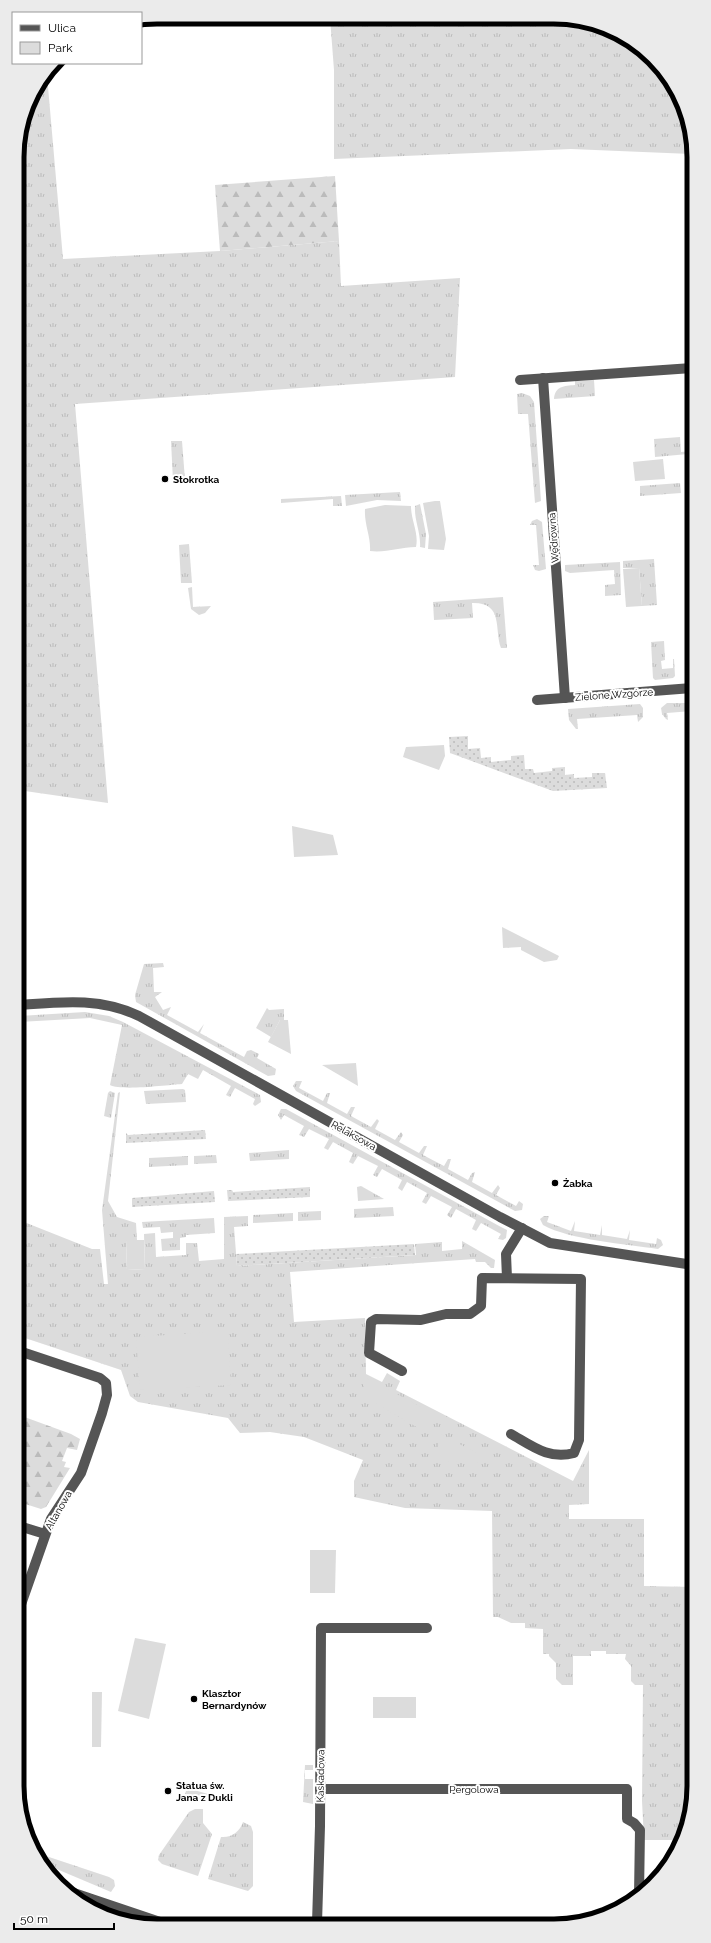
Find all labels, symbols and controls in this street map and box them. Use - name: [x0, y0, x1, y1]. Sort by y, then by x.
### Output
- legend: [12, 12, 142, 64]
- text: Ulica: [48, 21, 76, 35]
- text: Park: [48, 41, 73, 55]
- marker: Stokrotka: [160, 474, 170, 484]
- place label: Stokrotka: [173, 474, 220, 485]
- street label: Wędrowna: [546, 512, 561, 563]
- street label: Zielone Wzgórze: [575, 686, 654, 703]
- street label: Relaksowa: [329, 1119, 378, 1152]
- marker: Żabka: [550, 1178, 560, 1188]
- place label: Żabka: [563, 1178, 593, 1189]
- street label: Altanowa: [43, 1489, 74, 1532]
- place label: Klasztor Bernardynów: [202, 1688, 267, 1711]
- marker: Klasztor Bernardynów: [189, 1694, 199, 1704]
- street label: Kaskadowa: [315, 1749, 326, 1803]
- place label: Statua św. Jana z Dukli: [176, 1780, 233, 1803]
- street label: Pergolowa: [449, 1784, 499, 1795]
- marker: Statua św. Jana z Dukli: [163, 1786, 173, 1796]
- scale bar: [14, 1905, 114, 1931]
- text: 50 m: [20, 1912, 48, 1926]

